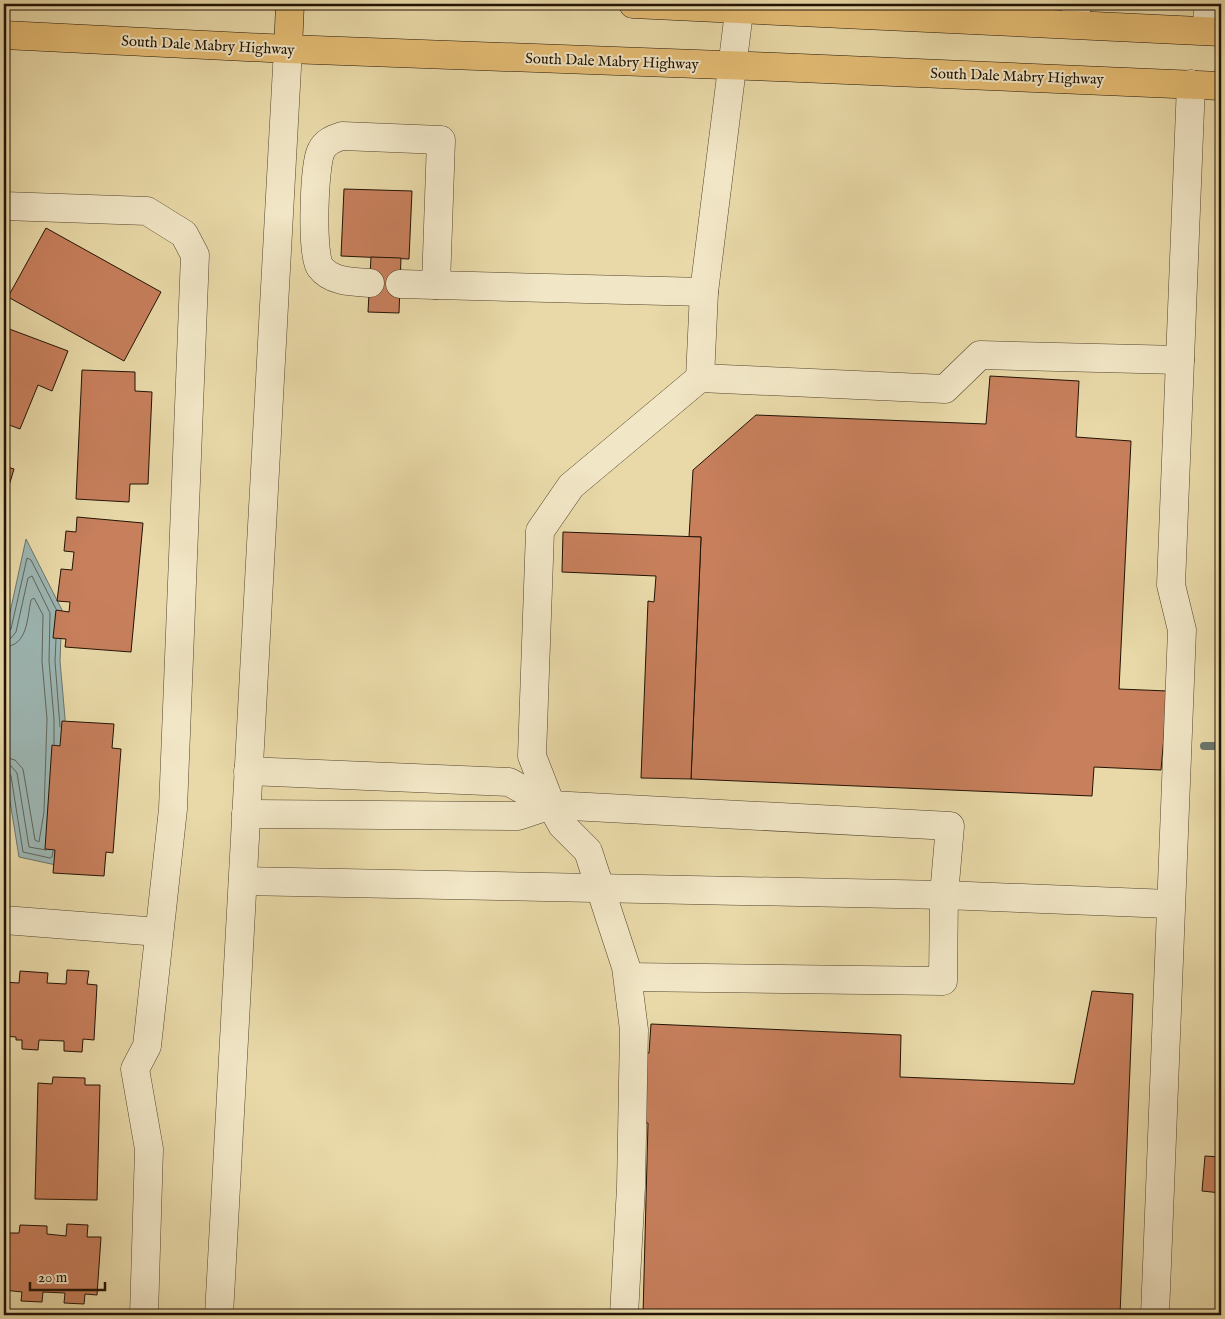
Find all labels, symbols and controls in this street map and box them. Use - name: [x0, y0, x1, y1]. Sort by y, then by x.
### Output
- street label: South Dale Mabry Highway: [121, 31, 296, 60]
- street label: South Dale Mabry Highway: [525, 49, 700, 74]
- street label: South Dale Mabry Highway: [930, 64, 1105, 89]
- scale bar: [30, 1259, 105, 1291]
- text: 20 m: [38, 1268, 68, 1287]

